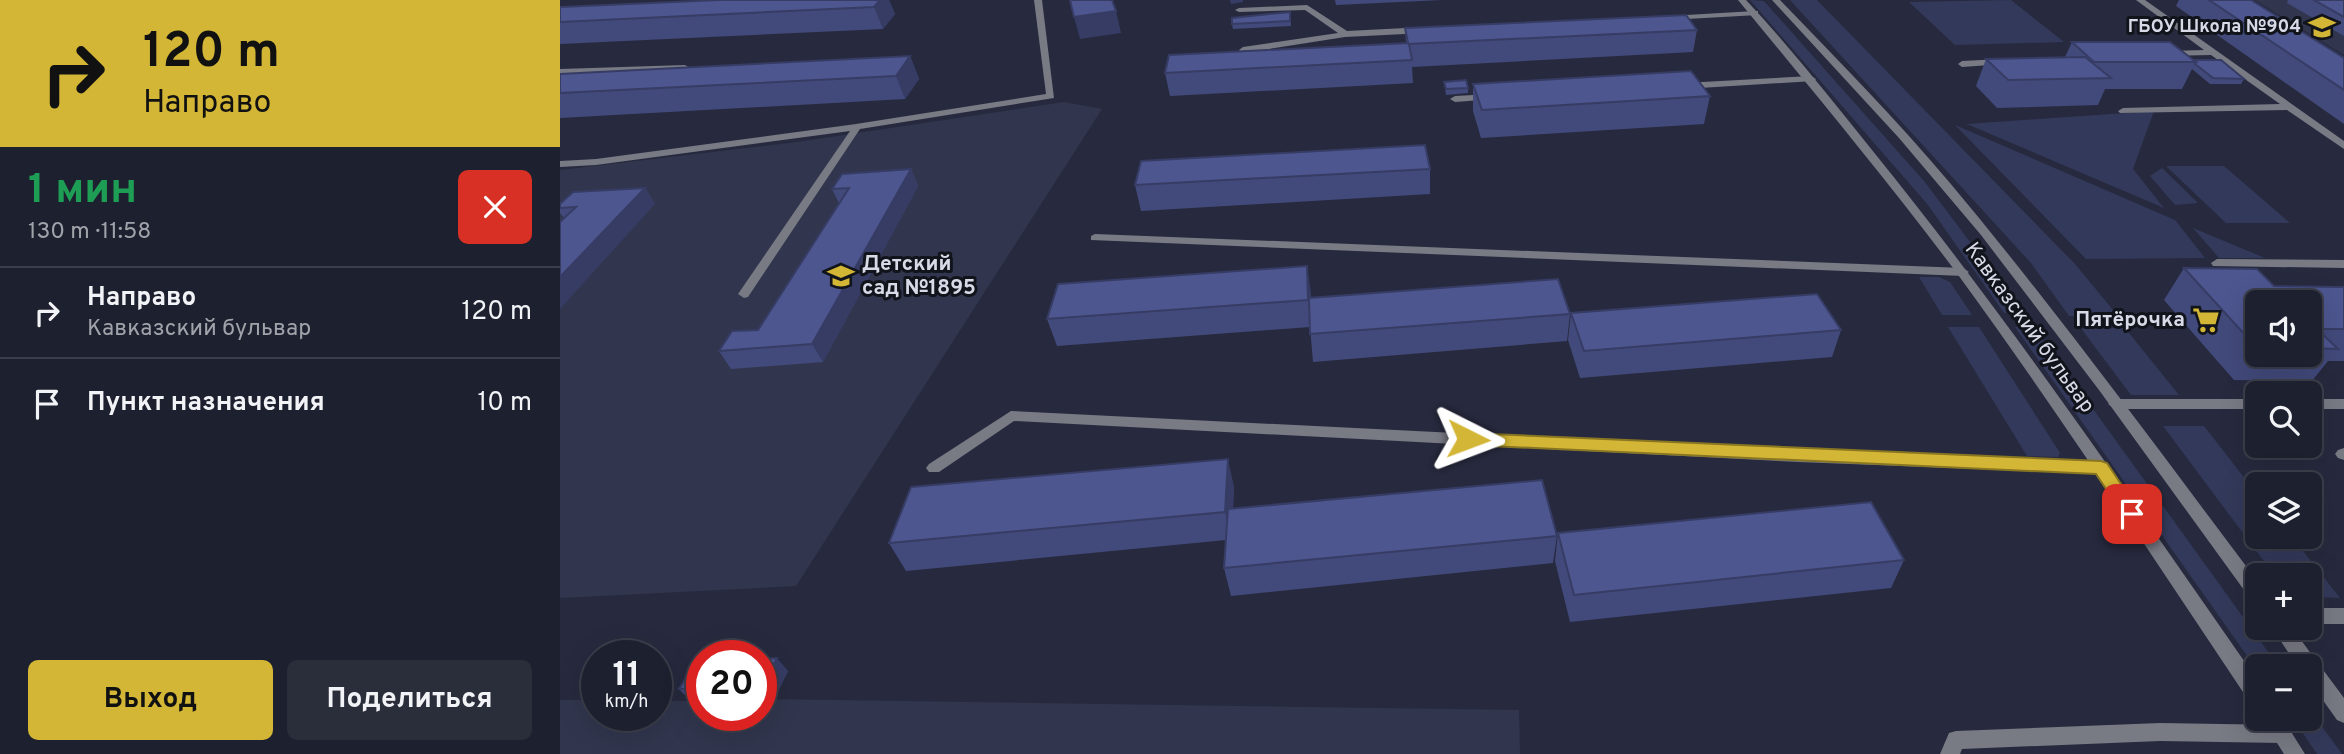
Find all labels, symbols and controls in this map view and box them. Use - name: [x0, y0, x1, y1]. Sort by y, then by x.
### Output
- school or university icon: ГБОУ Школа №904: [2307, 12, 2337, 42]
- place label: ГБОУ Школа №904: [2128, 16, 2301, 39]
- text: 120 m: [143, 23, 280, 85]
- icon: right: [28, 28, 119, 119]
- text: Направо: [143, 84, 271, 124]
- text: 1 мин: [28, 165, 137, 218]
- button: close: [458, 170, 532, 244]
- text: 130 m · 11:58: [28, 218, 151, 247]
- street label: Кавказский бульвар: [1958, 237, 2100, 419]
- place label: Детский сад №1895: [862, 251, 976, 302]
- school or university icon: Детский сад №1895: [826, 261, 856, 291]
- text: Направо: [87, 282, 196, 315]
- map controls: [2245, 290, 2322, 731]
- button: sound: [2245, 290, 2322, 367]
- icon: right: [28, 294, 66, 332]
- text: 120 m: [462, 296, 532, 329]
- supermarket icon: Пятёрочка: [2191, 305, 2221, 335]
- place label: Пятёрочка: [2075, 307, 2185, 334]
- text: Кавказский бульвар: [87, 315, 311, 344]
- button: search: [2245, 381, 2322, 458]
- icon: arrive: [28, 385, 66, 423]
- text: Пункт назначения: [87, 387, 325, 420]
- text: 10 m: [477, 387, 532, 420]
- position arrow: [1431, 402, 1505, 476]
- button: layers: [2245, 472, 2322, 549]
- pin: [2102, 484, 2162, 544]
- icon: arrive: [2113, 495, 2151, 533]
- button: +: [2245, 563, 2322, 640]
- speed limit sign: 20: [686, 640, 777, 731]
- text: 11: [613, 654, 641, 698]
- button: −: [2245, 654, 2322, 731]
- button: Выход: [28, 660, 273, 740]
- button: Поделиться: [287, 660, 532, 740]
- text: km/h: [605, 691, 648, 714]

